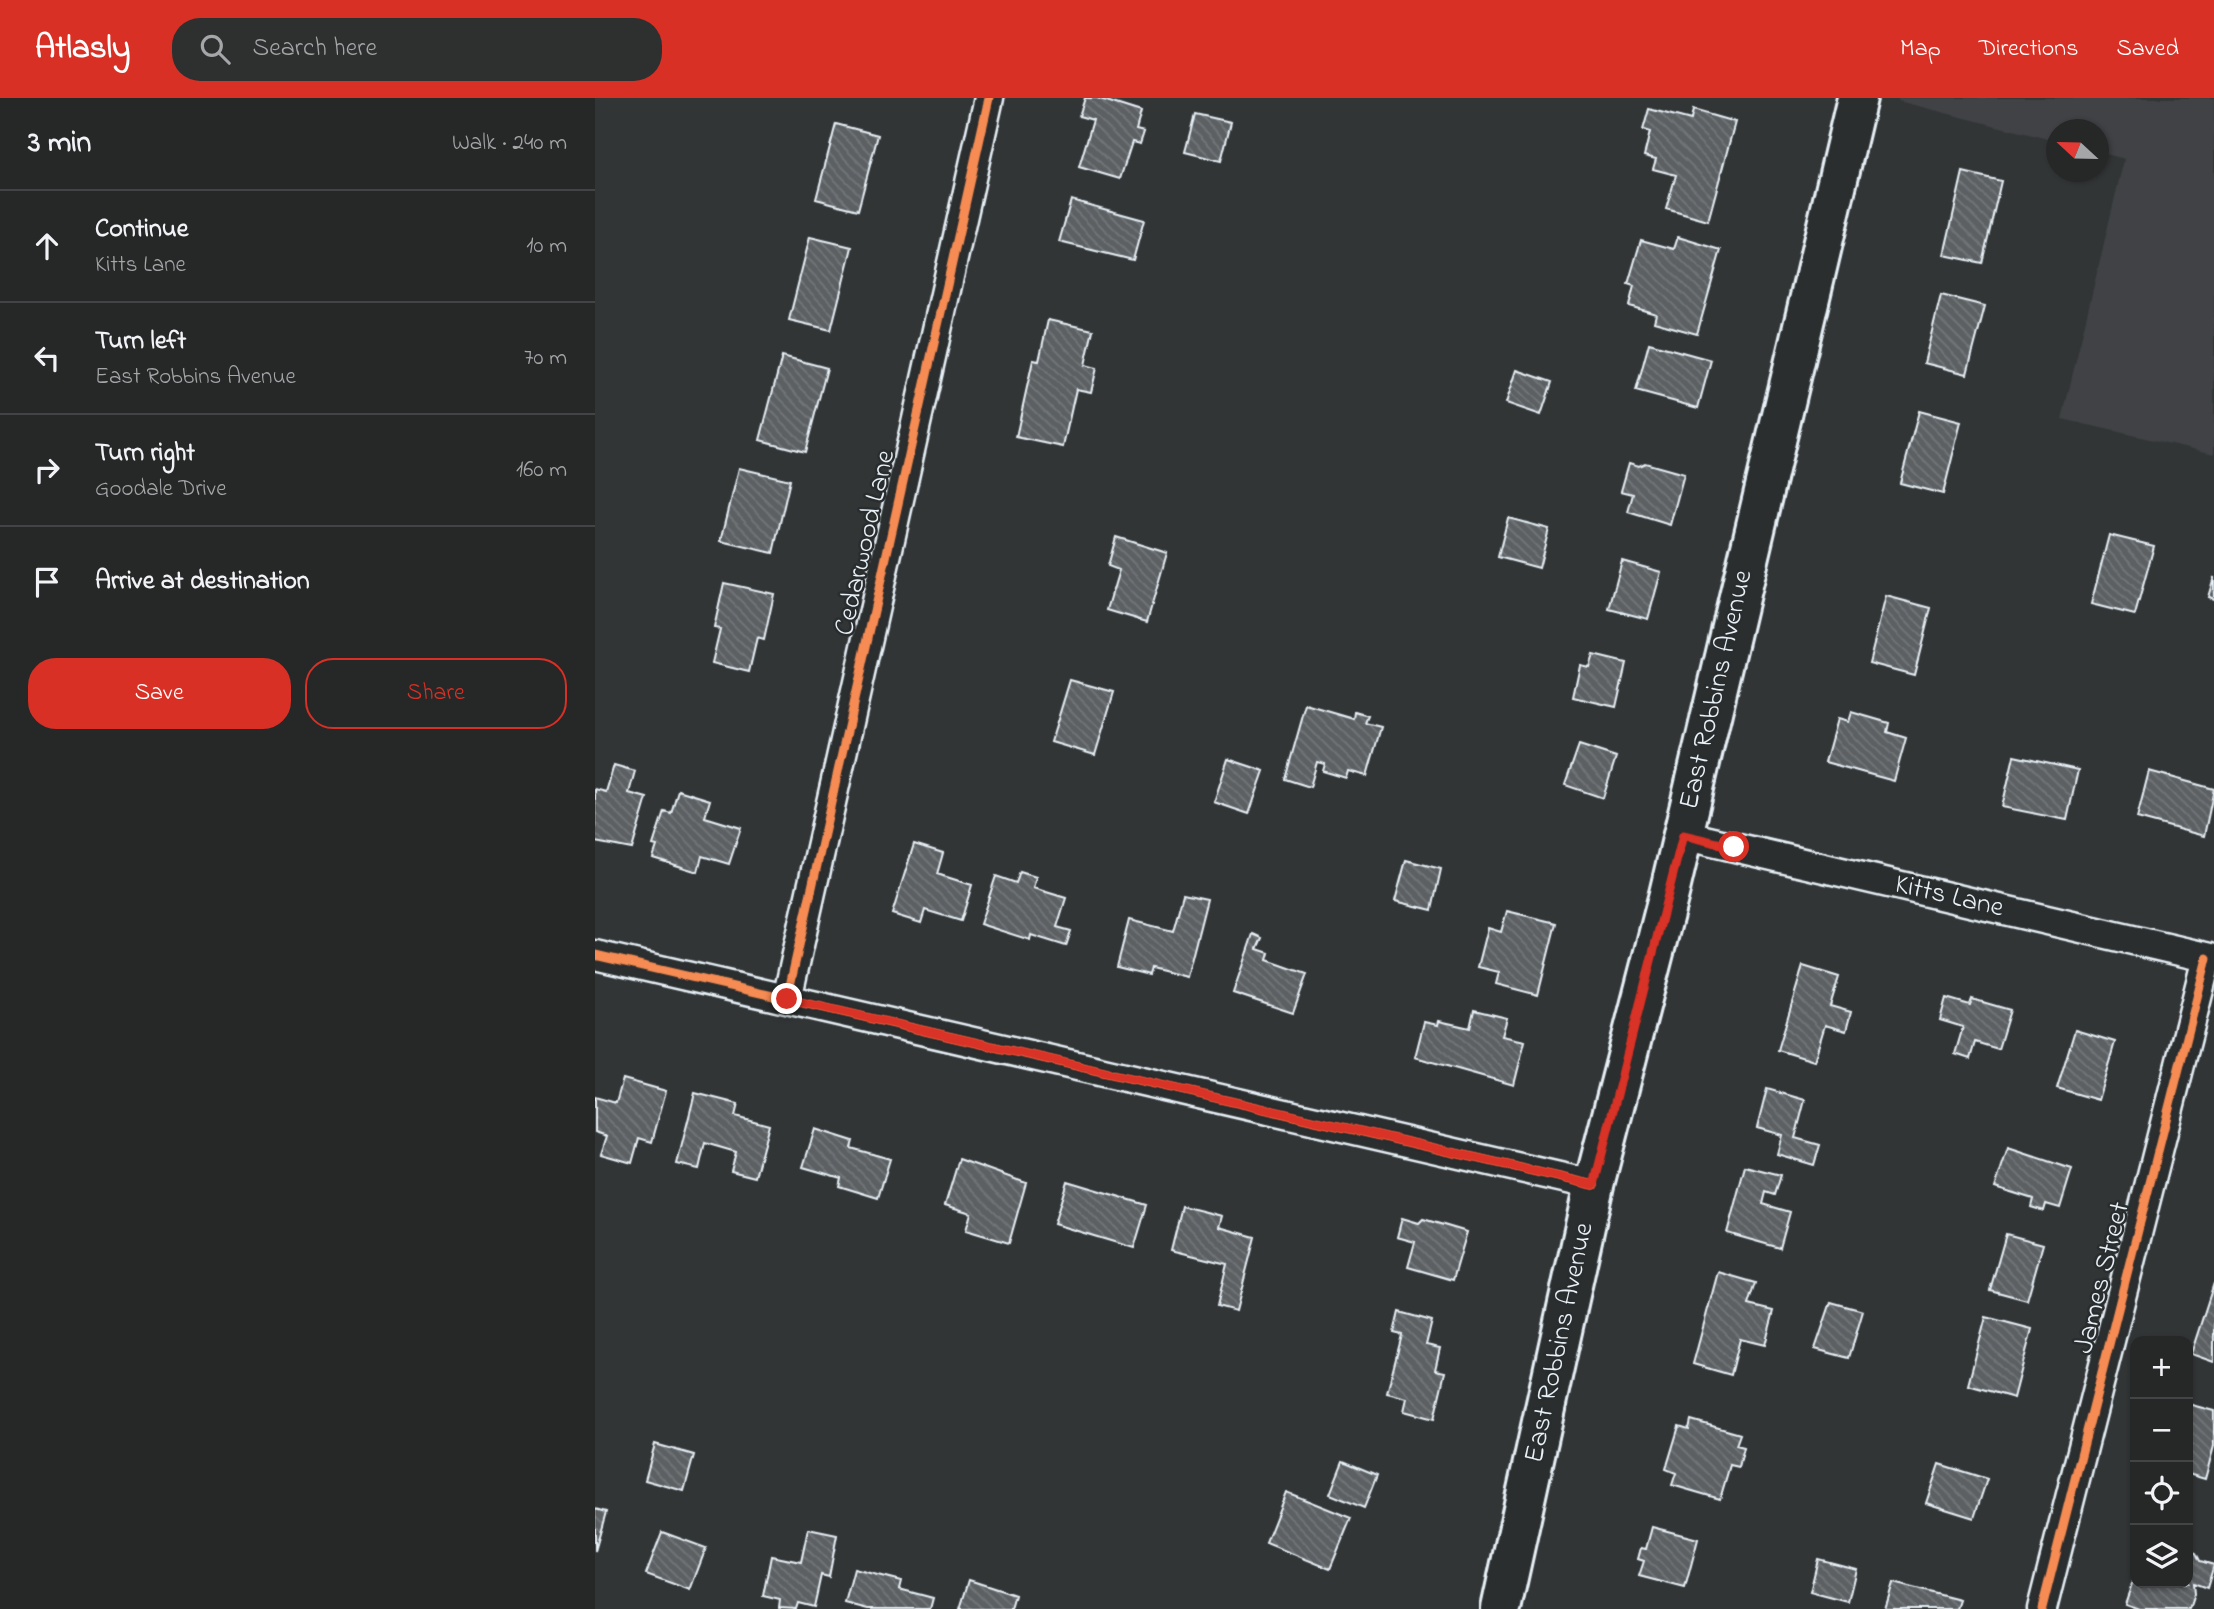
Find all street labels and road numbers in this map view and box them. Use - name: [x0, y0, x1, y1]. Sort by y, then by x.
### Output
- street label: Cedarwood Lane: [825, 446, 907, 640]
- street label: East Robbins Avenue: [1670, 566, 1765, 814]
- street label: Kitts Lane: [1891, 865, 2008, 930]
- street label: James Street: [2064, 1198, 2142, 1358]
- street label: East Robbins Avenue: [1515, 1219, 1606, 1467]

